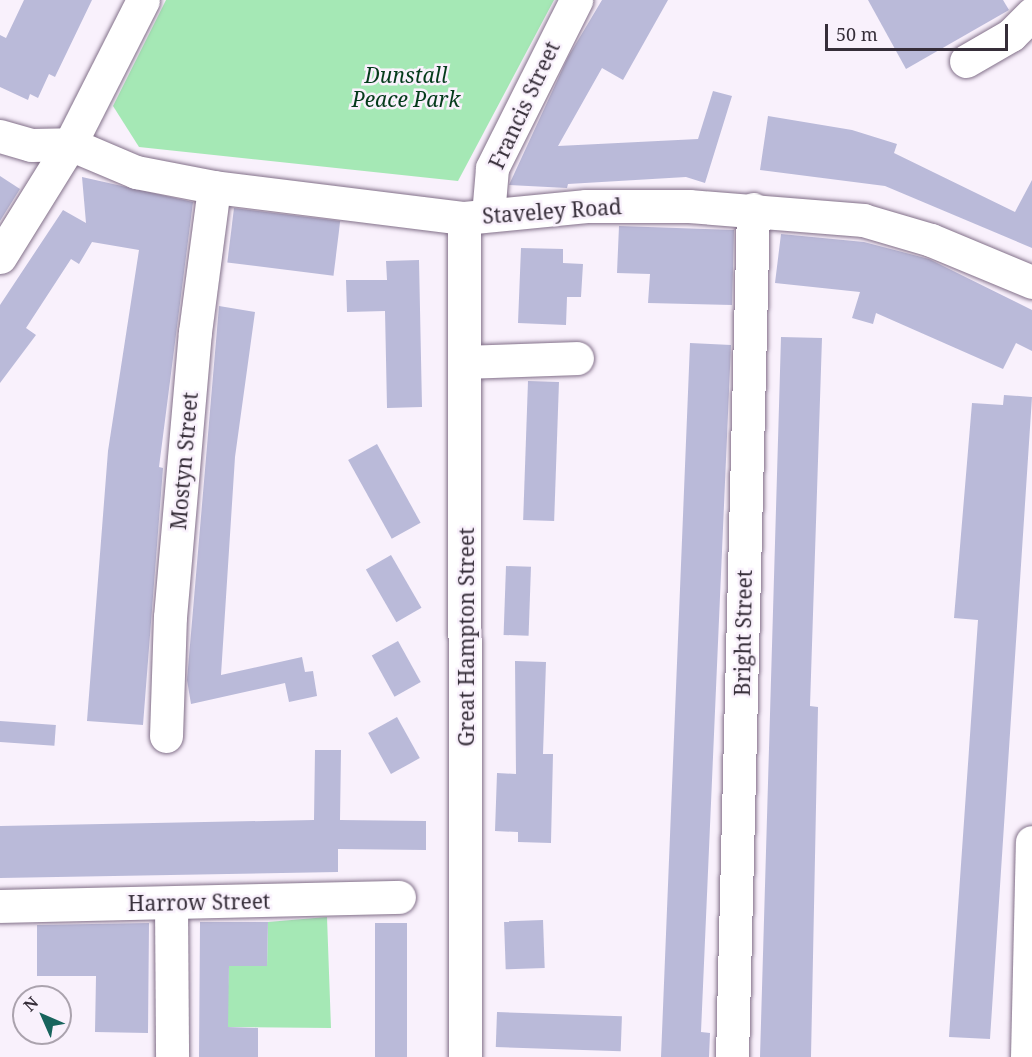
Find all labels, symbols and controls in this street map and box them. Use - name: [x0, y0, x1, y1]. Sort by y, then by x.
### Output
- scale bar: [828, 12, 1011, 50]
- text: 50 m: [836, 22, 878, 46]
- street label: Francis Street: [483, 37, 565, 173]
- park label: Dunstall Peace Park: [352, 62, 460, 112]
- street label: Staveley Road: [481, 194, 623, 228]
- street label: Mostyn Street: [165, 391, 203, 531]
- street label: Great Hampton Street: [453, 527, 479, 747]
- street label: Bright Street: [729, 570, 757, 696]
- street label: Harrow Street: [128, 888, 270, 916]
- north arrow: [12, 985, 72, 1045]
- text: N: [18, 991, 43, 1016]

